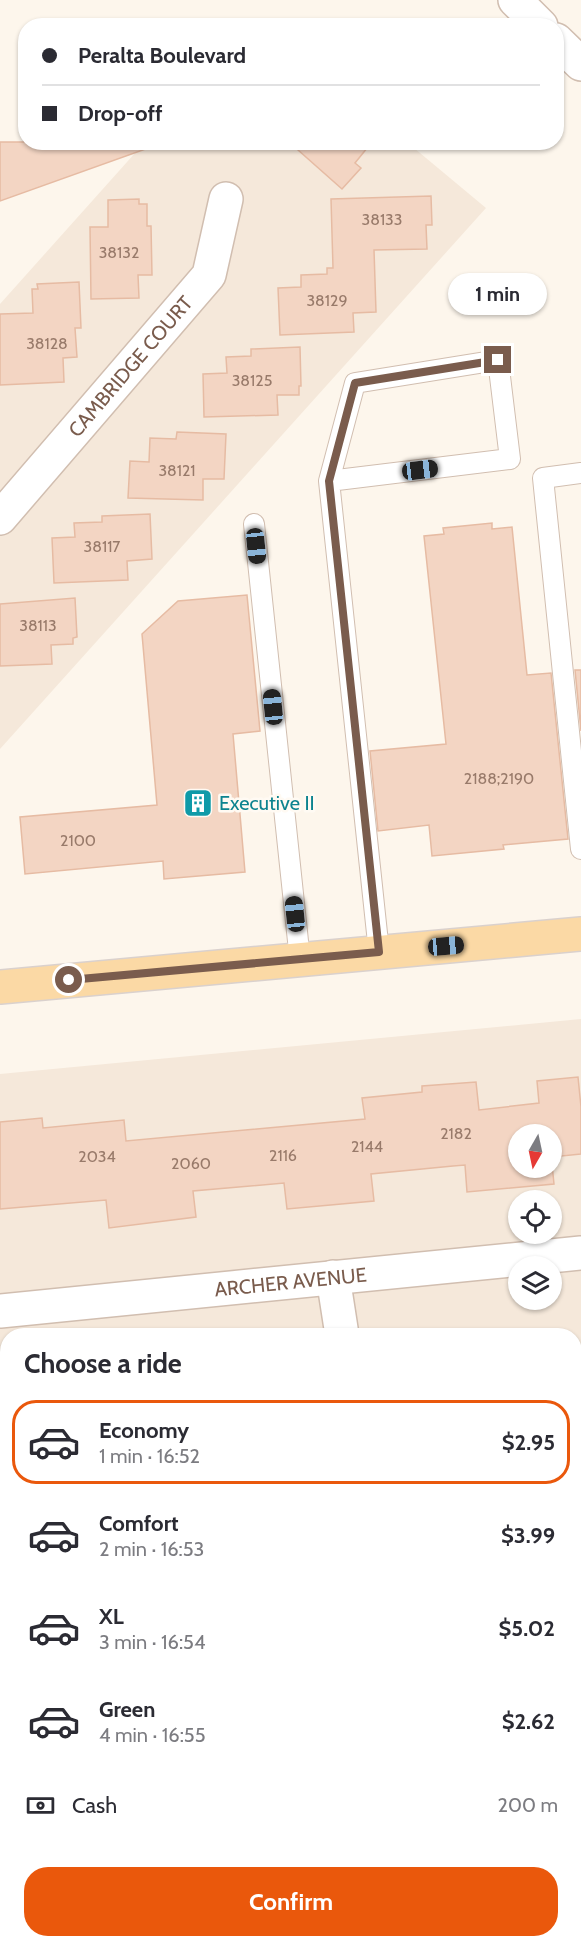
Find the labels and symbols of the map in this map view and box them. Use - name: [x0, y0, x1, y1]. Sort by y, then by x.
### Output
- house number: 38133: [362, 210, 402, 229]
- house number: 38132: [99, 243, 139, 262]
- callout: 1 min: [448, 273, 548, 315]
- street label: CAMBRIDGE COURT: [63, 291, 198, 442]
- house number: 38129: [306, 291, 348, 310]
- house number: 38128: [26, 334, 68, 353]
- route end: [484, 346, 511, 373]
- house number: 38125: [232, 371, 272, 390]
- car: [401, 459, 439, 481]
- house number: 38121: [158, 461, 196, 480]
- car: [245, 527, 267, 565]
- house number: 38117: [84, 537, 120, 556]
- house number: 38113: [19, 616, 57, 635]
- car: [262, 688, 284, 726]
- house number: 2188;2190: [464, 769, 534, 788]
- building icon: Executive II: [182, 787, 214, 819]
- place label: Executive II: [219, 791, 315, 815]
- house number: 2100: [60, 831, 96, 850]
- car: [284, 895, 306, 933]
- car: [427, 935, 465, 957]
- route start: [55, 966, 82, 993]
- house number: 2182: [440, 1124, 472, 1143]
- north arrow: [508, 1124, 562, 1178]
- house number: 2144: [351, 1137, 383, 1156]
- house number: 2116: [269, 1146, 297, 1165]
- house number: 2034: [78, 1147, 116, 1166]
- house number: 2060: [171, 1154, 211, 1173]
- street label: ARCHER AVENUE: [213, 1262, 368, 1302]

